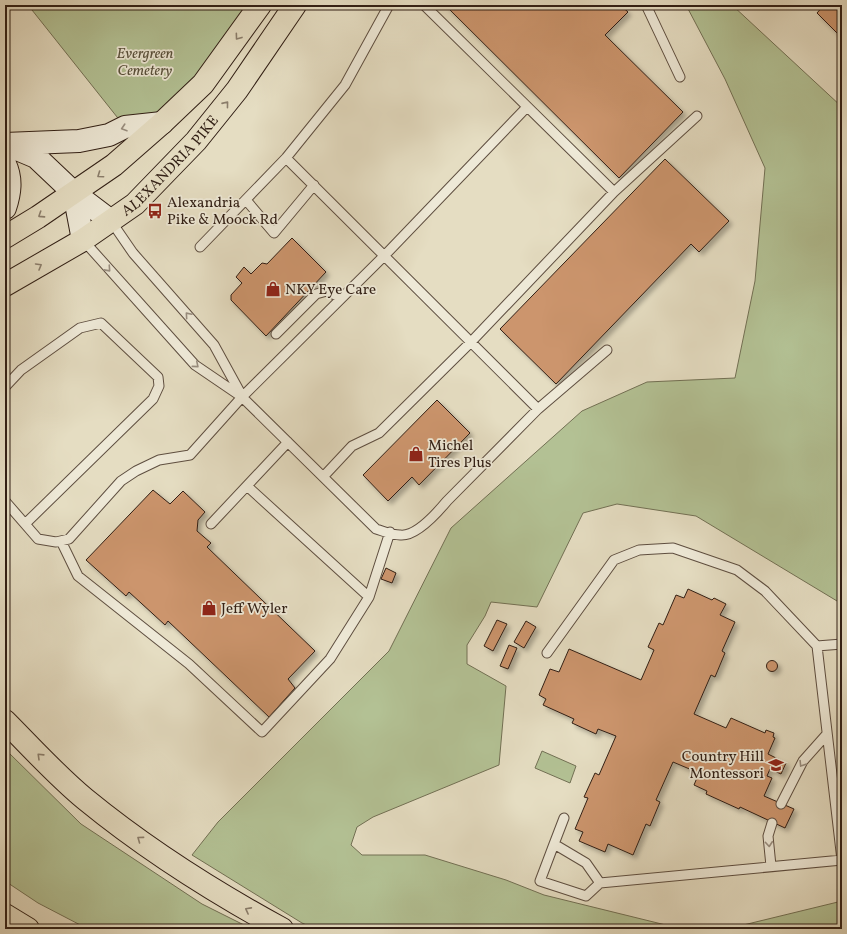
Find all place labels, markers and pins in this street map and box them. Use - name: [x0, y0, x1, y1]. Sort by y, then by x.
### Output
- place label: Alexandria Pike & Moock Rd: [167, 193, 278, 231]
- bus stop icon: Alexandria Pike & Moock Rd: [146, 202, 164, 220]
- shop icon: NKY Eye Care: [264, 280, 282, 298]
- place label: NKY Eye Care: [285, 280, 376, 301]
- place label: Michel Tires Plus: [428, 436, 491, 474]
- shop icon: Michel Tires Plus: [407, 445, 425, 463]
- shop icon: Jeff Wyler: [200, 599, 218, 617]
- place label: Jeff Wyler: [221, 599, 288, 620]
- place label: Country Hill Montessori: [682, 747, 764, 785]
- school or university icon: Country Hill Montessori: [767, 756, 785, 774]

